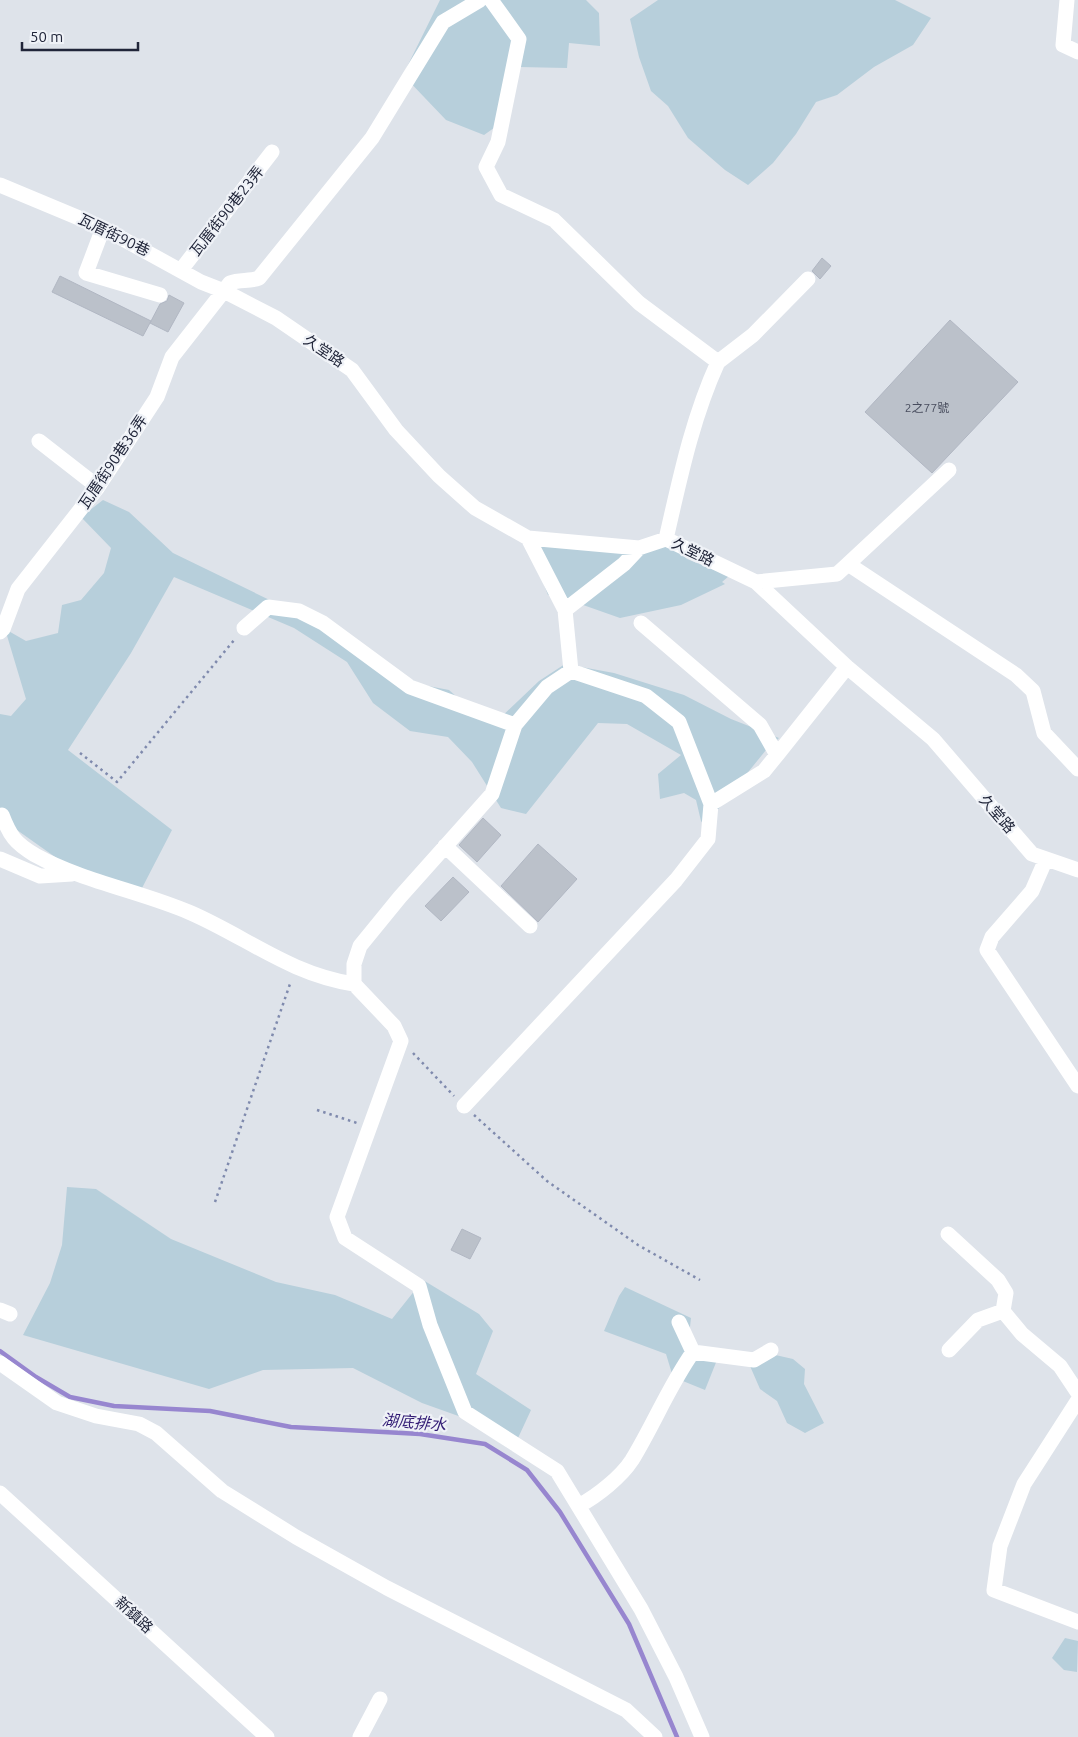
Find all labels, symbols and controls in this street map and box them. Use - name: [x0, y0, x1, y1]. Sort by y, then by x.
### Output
- scale bar: [22, 20, 139, 52]
- text: 50 m: [30, 28, 63, 45]
- street label: 瓦厝街90巷23弄: [186, 163, 267, 259]
- street label: 瓦厝街90巷: [76, 210, 153, 259]
- street label: 久堂路: [301, 331, 348, 370]
- house number: 2之77號: [905, 401, 949, 414]
- street label: 瓦厝街90巷36弄: [75, 412, 150, 512]
- street label: 久堂路: [669, 534, 717, 569]
- street label: 久堂路: [976, 791, 1019, 836]
- water label: 湖底排水: [381, 1410, 448, 1434]
- street label: 新鎮路: [112, 1593, 157, 1636]

